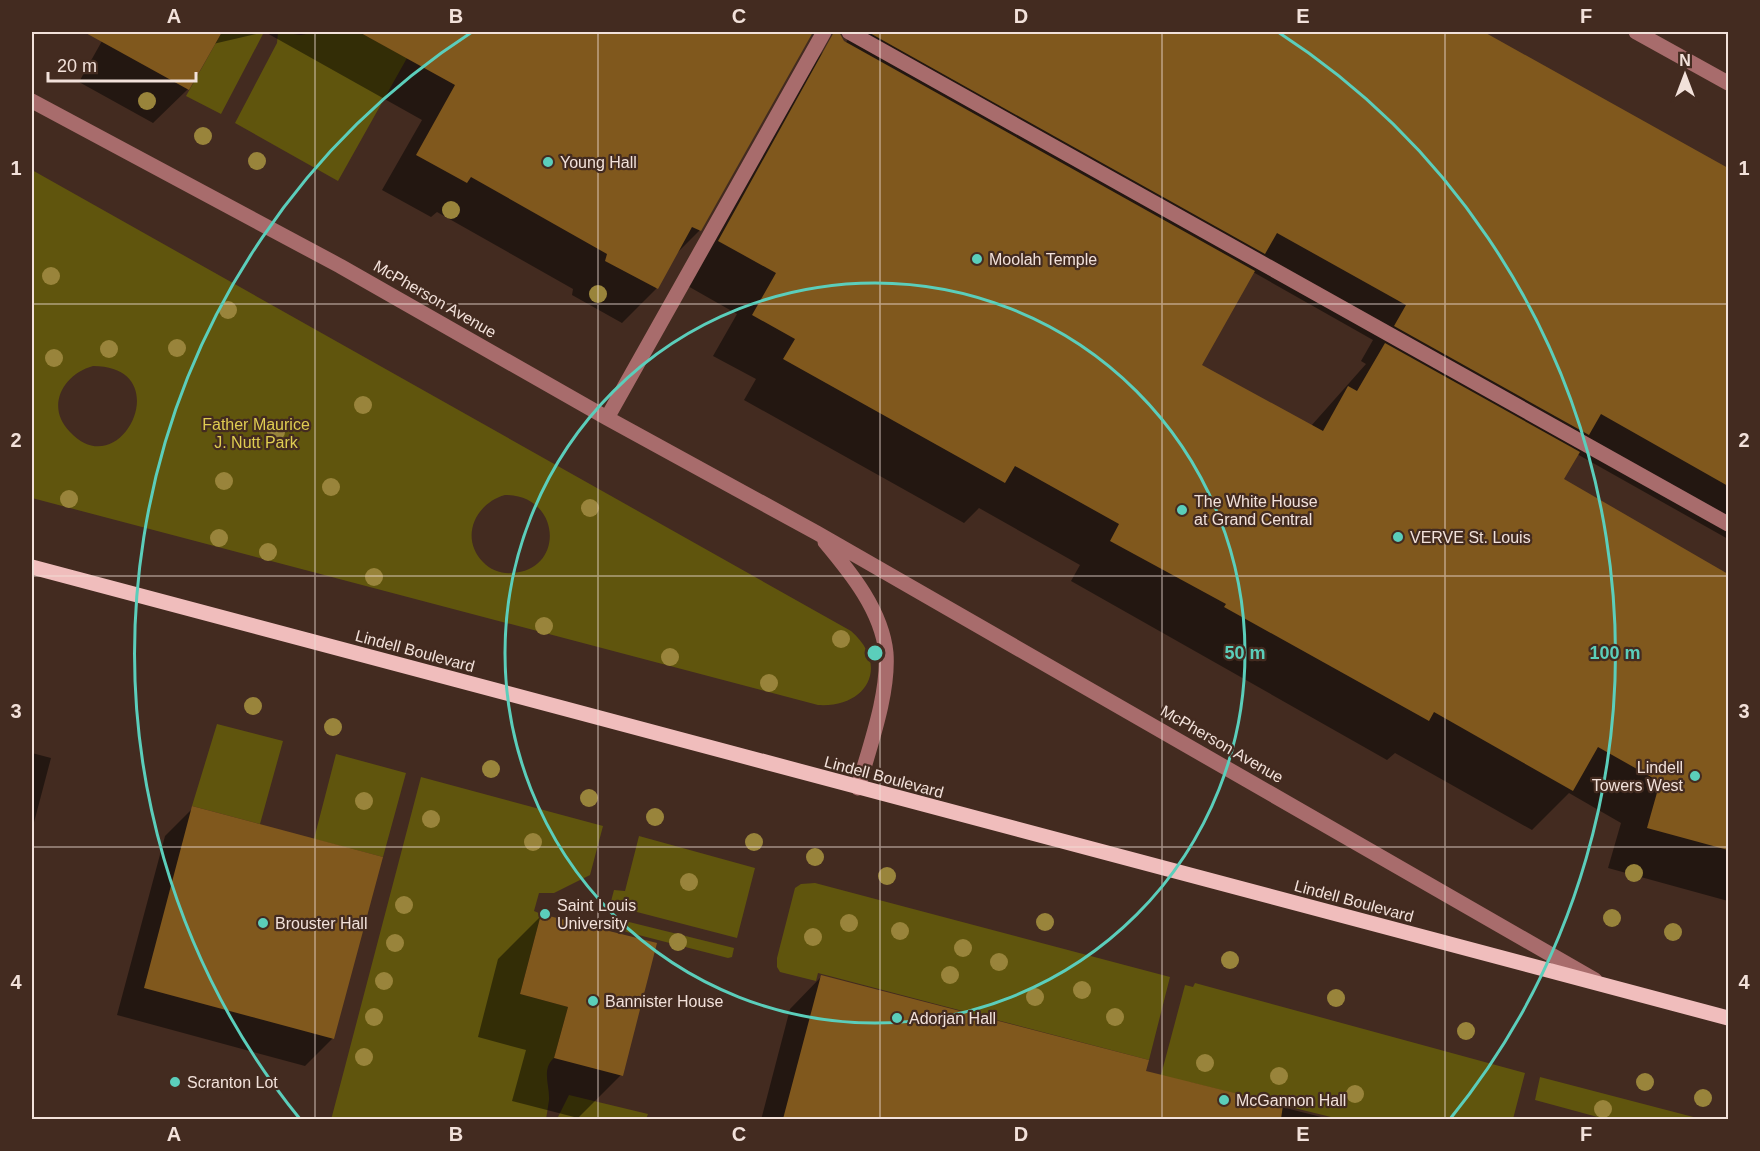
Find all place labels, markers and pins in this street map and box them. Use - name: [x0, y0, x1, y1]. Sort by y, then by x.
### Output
- place label: Young Hall: [560, 154, 637, 171]
- marker: Young Hall: [541, 155, 555, 169]
- place label: Moolah Temple: [989, 251, 1097, 268]
- marker: Moolah Temple: [970, 252, 984, 266]
- place label: The White House at Grand Central: [1194, 493, 1318, 528]
- marker: The White House at Grand Central: [1175, 503, 1189, 517]
- place label: VERVE St. Louis: [1410, 529, 1531, 546]
- marker: VERVE St. Louis: [1391, 530, 1405, 544]
- centre of rings: [865, 643, 885, 663]
- place label: Lindell Towers West: [1592, 759, 1684, 794]
- marker: Lindell Towers West: [1688, 769, 1702, 783]
- place label: Saint Louis University: [557, 897, 636, 932]
- marker: Saint Louis University: [538, 907, 552, 921]
- place label: Brouster Hall: [275, 915, 367, 932]
- marker: Brouster Hall: [256, 916, 270, 930]
- place label: Bannister House: [605, 993, 723, 1010]
- marker: Bannister House: [586, 994, 600, 1008]
- place label: Adorjan Hall: [909, 1010, 996, 1027]
- marker: Adorjan Hall: [890, 1011, 904, 1025]
- place label: Scranton Lot: [187, 1074, 278, 1091]
- marker: Scranton Lot: [168, 1075, 182, 1089]
- place label: McGannon Hall: [1236, 1092, 1346, 1109]
- marker: McGannon Hall: [1217, 1093, 1231, 1107]

